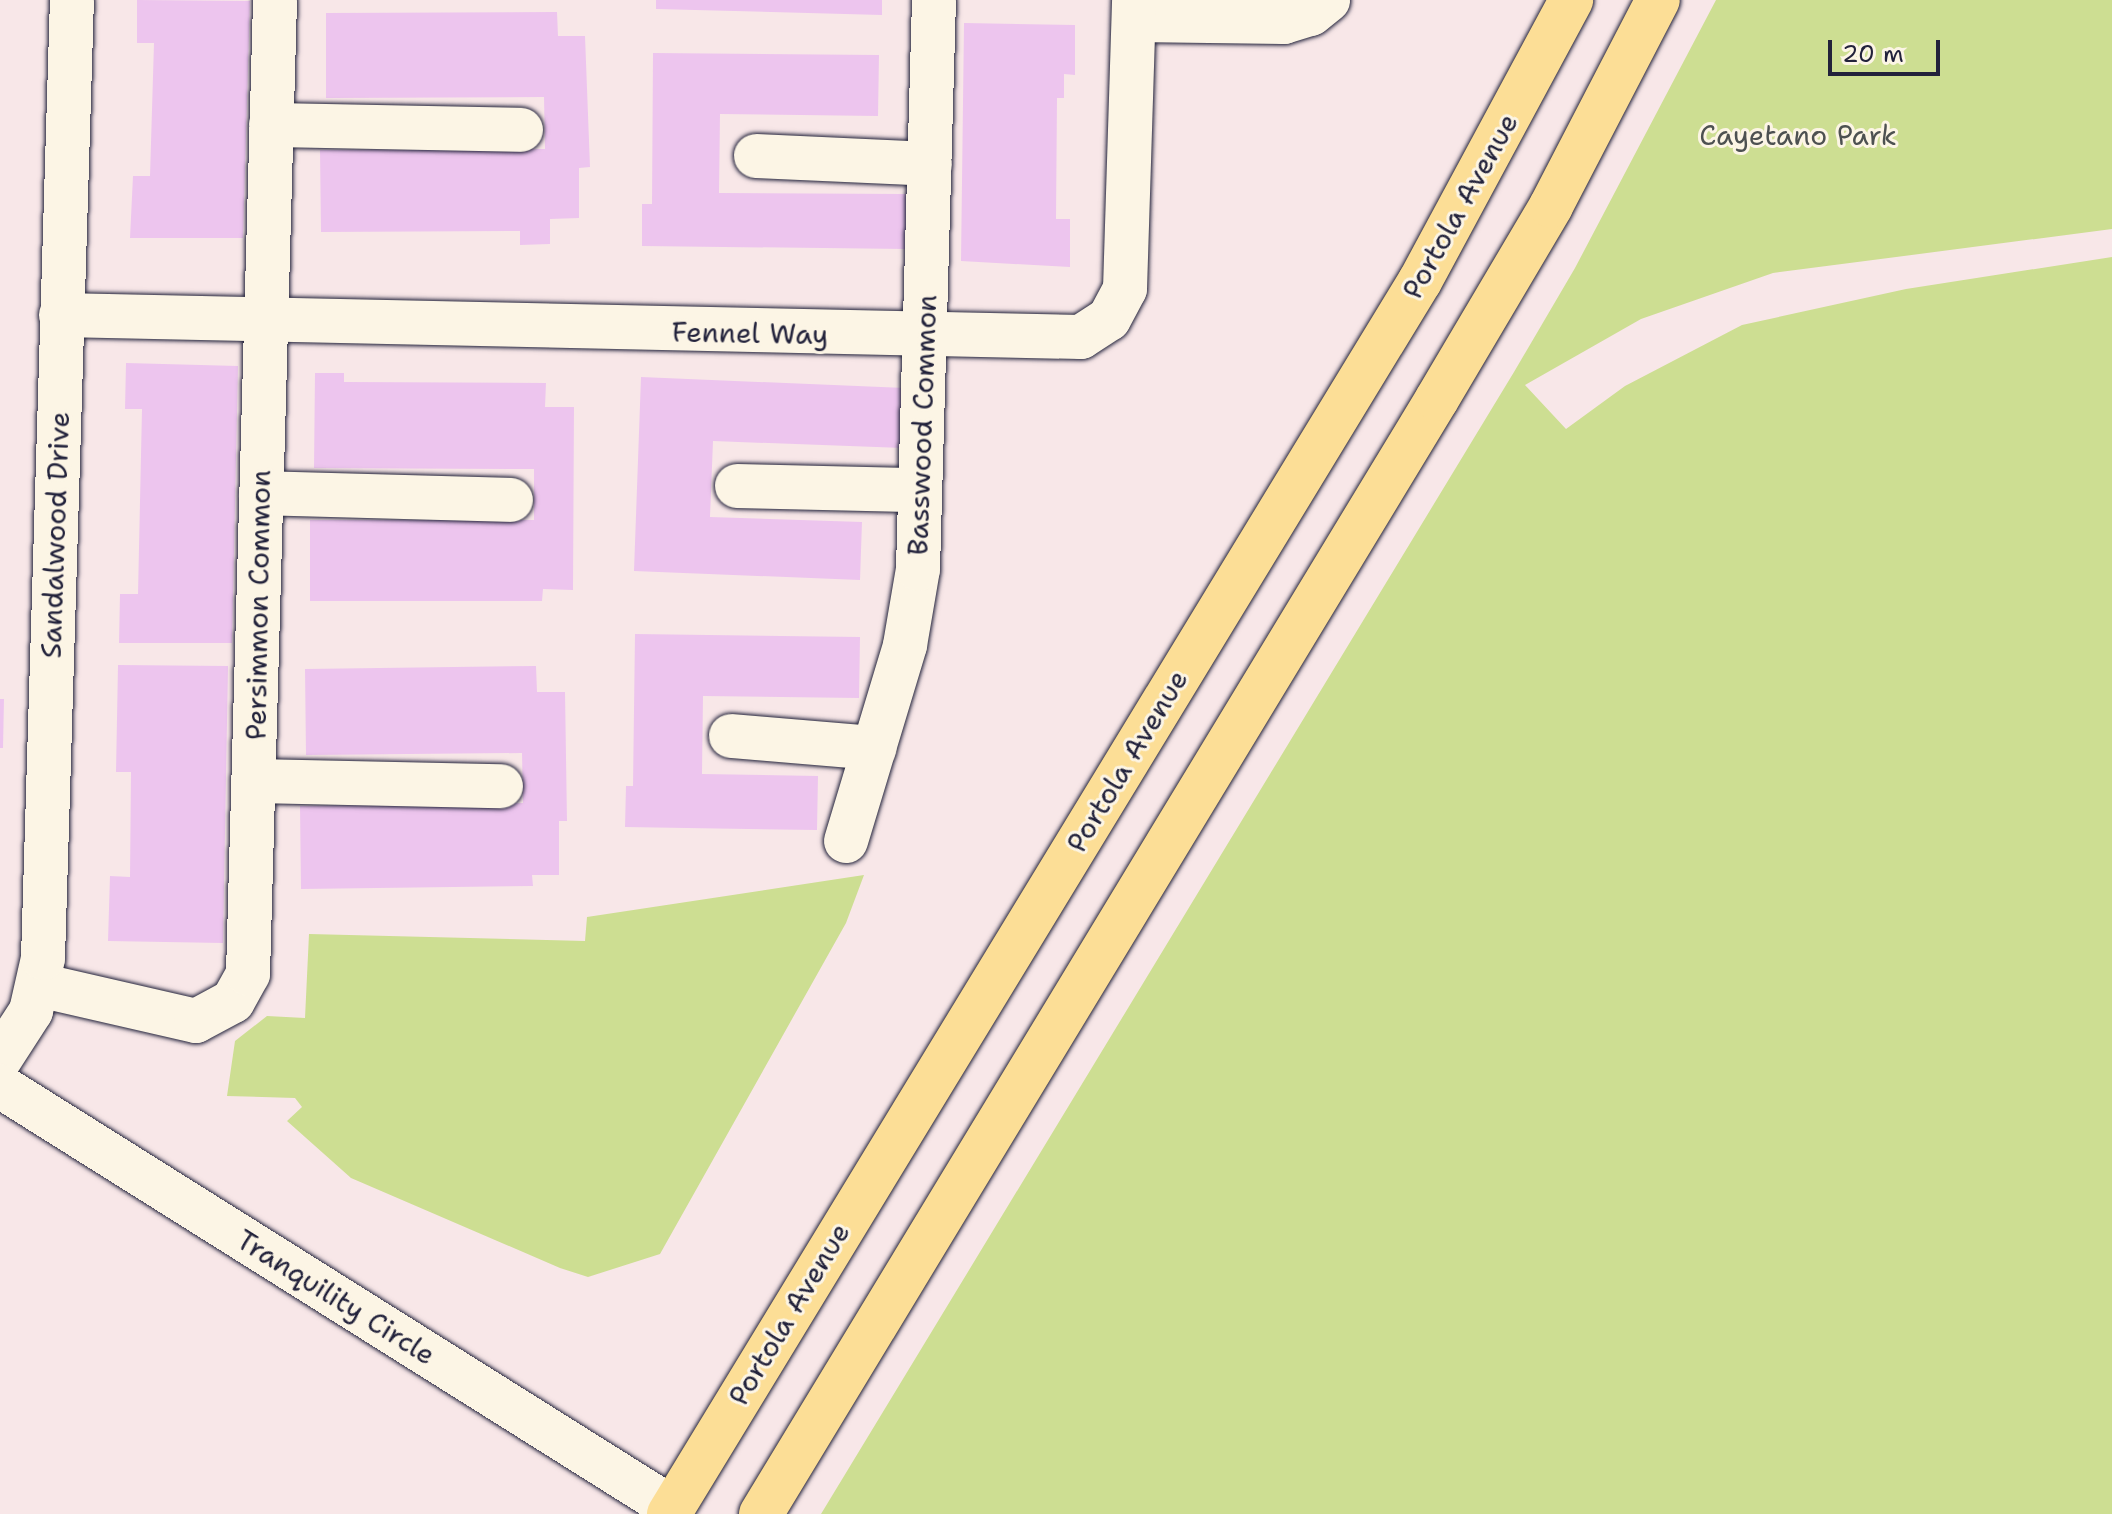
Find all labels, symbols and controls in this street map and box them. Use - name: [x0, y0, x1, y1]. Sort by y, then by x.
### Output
- scale bar: [1832, 24, 1944, 74]
- text: 20 m: [1842, 38, 1904, 70]
- street label: Portola Avenue: [1395, 108, 1525, 304]
- park label: Cayetano Park: [1699, 118, 1897, 152]
- street label: Basswood Common: [901, 294, 943, 556]
- street label: Fennel Way: [671, 315, 829, 351]
- street label: Sandalwood Drive: [34, 411, 76, 659]
- street label: Persimmon Common: [239, 470, 277, 740]
- street label: Portola Avenue: [1059, 664, 1195, 858]
- street label: Portola Avenue: [721, 1217, 857, 1411]
- street label: Tranquility Circle: [231, 1222, 441, 1372]

